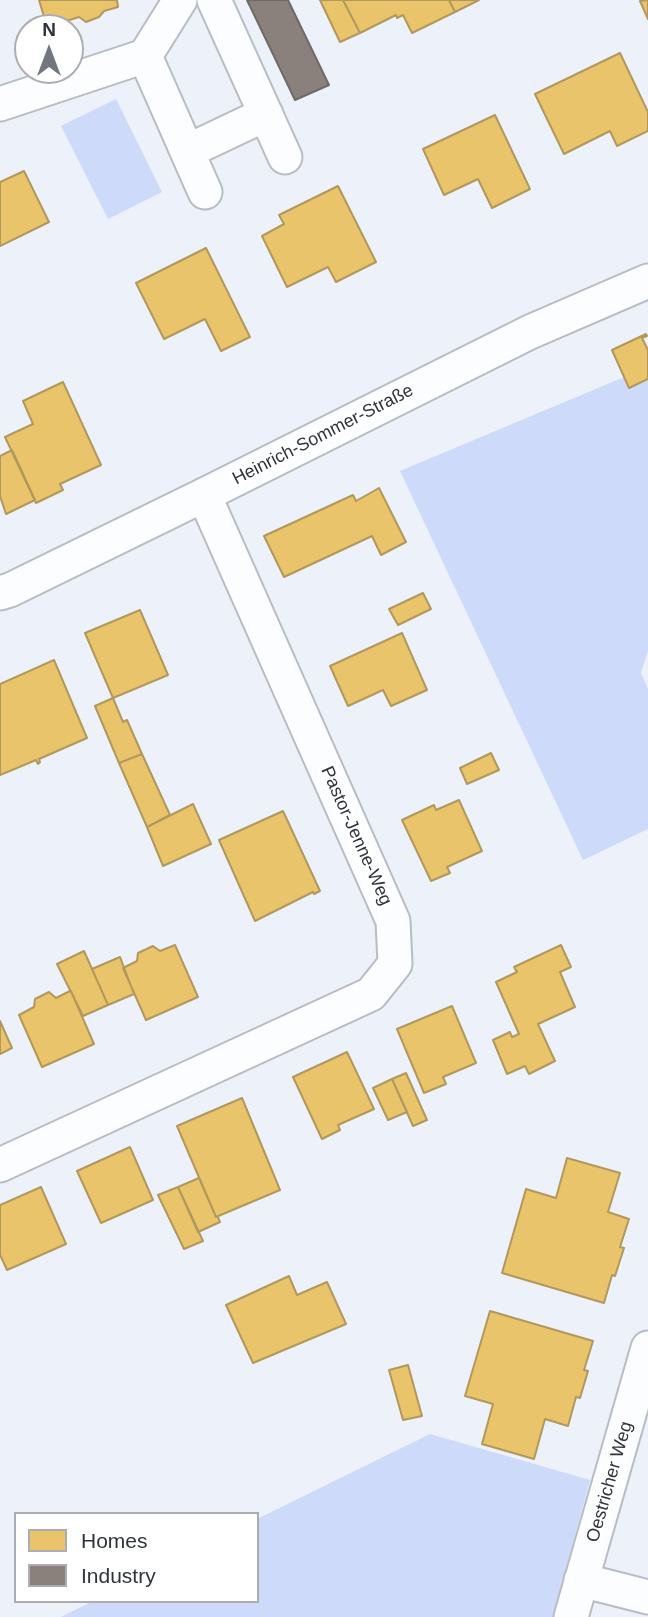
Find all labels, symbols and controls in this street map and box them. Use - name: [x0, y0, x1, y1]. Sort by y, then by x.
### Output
- north arrow: [14, 14, 84, 84]
- text: N: [42, 19, 56, 40]
- street label: Heinrich-Sommer-Straße: [229, 380, 417, 490]
- street label: Pastor-Jenne-Weg: [316, 763, 396, 909]
- street label: Oestricher Weg: [582, 1419, 638, 1545]
- legend: [14, 1512, 259, 1603]
- text: Homes: [81, 1529, 148, 1552]
- text: Industry: [81, 1564, 156, 1587]

